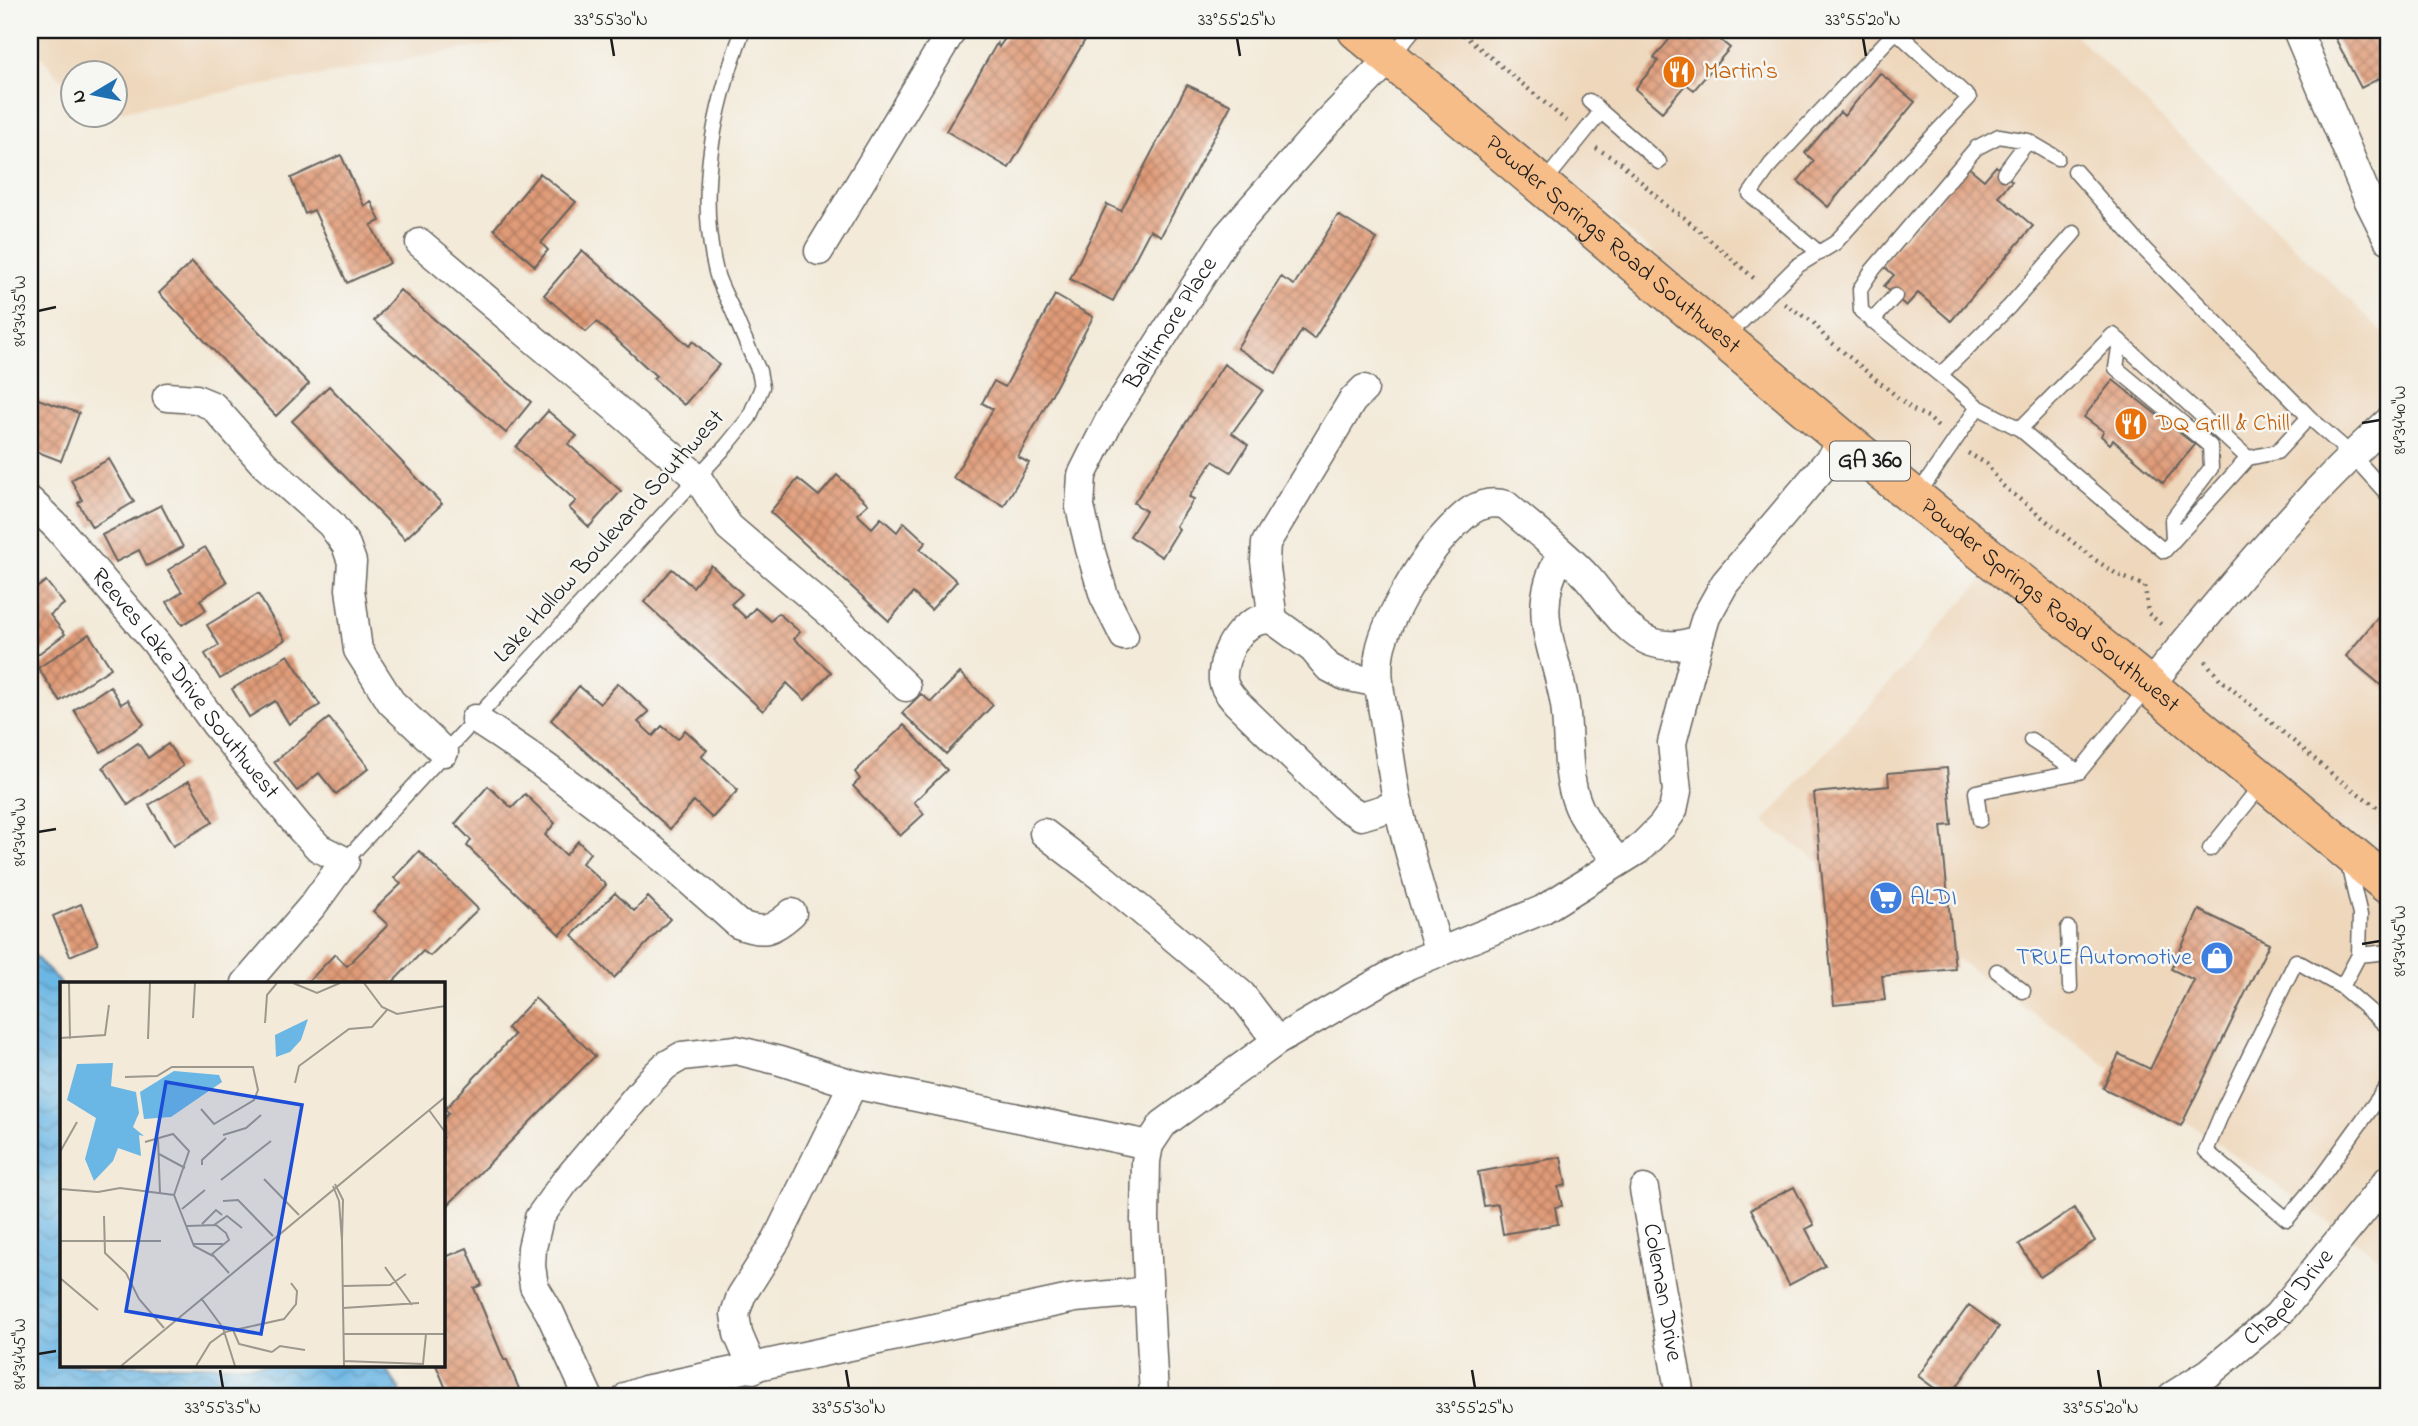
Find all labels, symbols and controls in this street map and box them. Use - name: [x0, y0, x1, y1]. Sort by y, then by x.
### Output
- text: 33°55'30"N: [574, 8, 648, 34]
- text: 33°55'25"N: [1198, 8, 1276, 34]
- text: 33°55'20"N: [1825, 8, 1901, 34]
- restaurant icon: Martin's: [1660, 53, 1698, 91]
- place label: Martin's: [1704, 55, 1778, 90]
- north arrow: [60, 60, 130, 130]
- text: N: [65, 88, 94, 105]
- street label: Powder Springs Road Southwest: [1477, 127, 1748, 363]
- street label: Baltimore Place: [1115, 250, 1227, 398]
- text: 84°34'35"W: [8, 275, 34, 347]
- text: 84°34'40"W: [2388, 385, 2414, 455]
- street label: Lake Hollow Boulevard Southwest: [486, 402, 734, 672]
- restaurant icon: DQ Grill & Chill: [2112, 405, 2150, 443]
- place label: DQ Grill & Chill: [2155, 407, 2290, 442]
- road number: GA 360: [1830, 442, 1910, 481]
- street label: Powder Springs Road Southwest: [1912, 490, 2187, 722]
- street label: Reeves Lake Drive Southwest: [82, 561, 288, 807]
- text: 84°34'40"W: [8, 797, 34, 867]
- supermarket icon: ALDI: [1867, 879, 1905, 917]
- place label: ALDI: [1910, 881, 1957, 916]
- text: 84°34'45"W: [2388, 905, 2414, 977]
- shop icon: TRUE Automotive: [2198, 939, 2236, 977]
- place label: TRUE Automotive: [2016, 941, 2192, 976]
- inset map: [60, 982, 444, 1366]
- street label: Coleman Drive: [1633, 1221, 1691, 1364]
- street label: Chapel Drive: [2236, 1241, 2343, 1354]
- text: 84°34'45"W: [8, 1318, 34, 1390]
- text: 33°55'35"N: [185, 1396, 261, 1422]
- text: 33°55'30"N: [812, 1396, 886, 1422]
- text: 33°55'25"N: [1436, 1396, 1514, 1422]
- text: 33°55'20"N: [2063, 1396, 2139, 1422]

